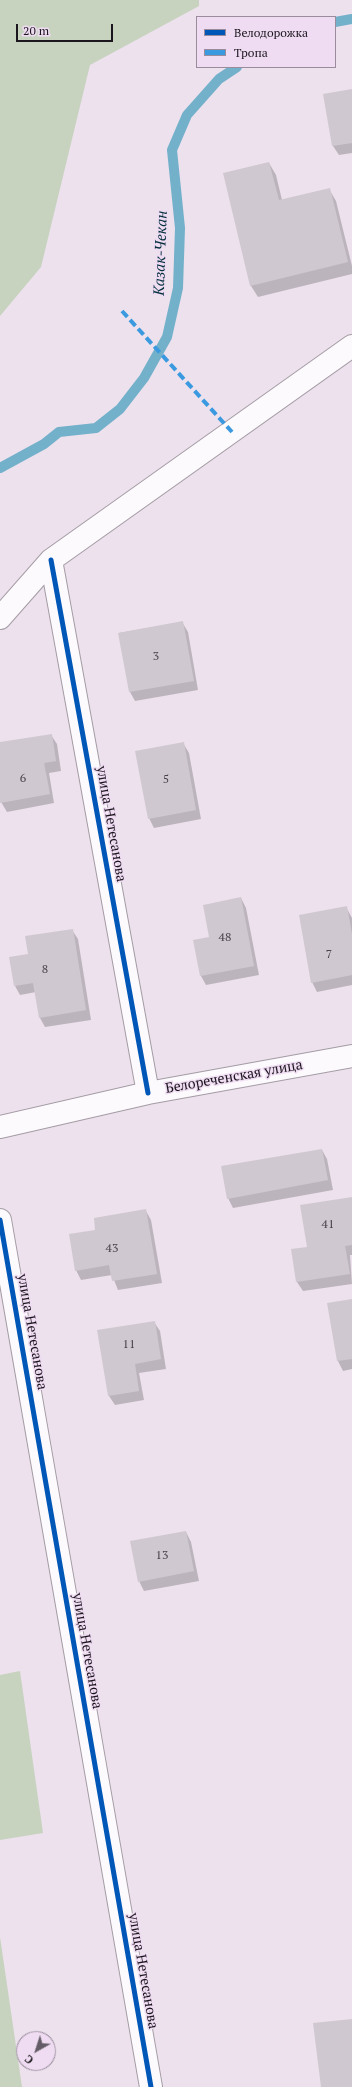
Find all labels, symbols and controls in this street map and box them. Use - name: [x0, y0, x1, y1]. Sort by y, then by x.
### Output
- scale bar: [18, 16, 115, 42]
- legend: [196, 16, 336, 68]
- text: 20 m: [23, 23, 49, 38]
- text: Велодорожка: [234, 25, 308, 40]
- text: Тропа: [234, 45, 268, 60]
- water label: Казак-Чекан: [151, 210, 171, 296]
- house number: 3: [153, 650, 159, 664]
- street label: улица Нетесанова: [93, 765, 129, 883]
- house number: 6: [20, 772, 26, 786]
- house number: 5: [163, 773, 169, 787]
- house number: 48: [219, 931, 231, 945]
- house number: 7: [326, 948, 332, 962]
- house number: 8: [42, 963, 48, 977]
- street label: Белореченская улица: [164, 1057, 304, 1097]
- house number: 41: [322, 1218, 334, 1232]
- house number: 43: [106, 1242, 118, 1256]
- street label: улица Нетесанова: [14, 1273, 50, 1391]
- house number: 11: [123, 1338, 135, 1352]
- house number: 13: [156, 1549, 168, 1563]
- street label: улица Нетесанова: [69, 1592, 105, 1710]
- street label: улица Нетесанова: [125, 1912, 161, 2030]
- north arrow: [16, 2031, 56, 2071]
- text: С: [22, 2052, 36, 2067]

